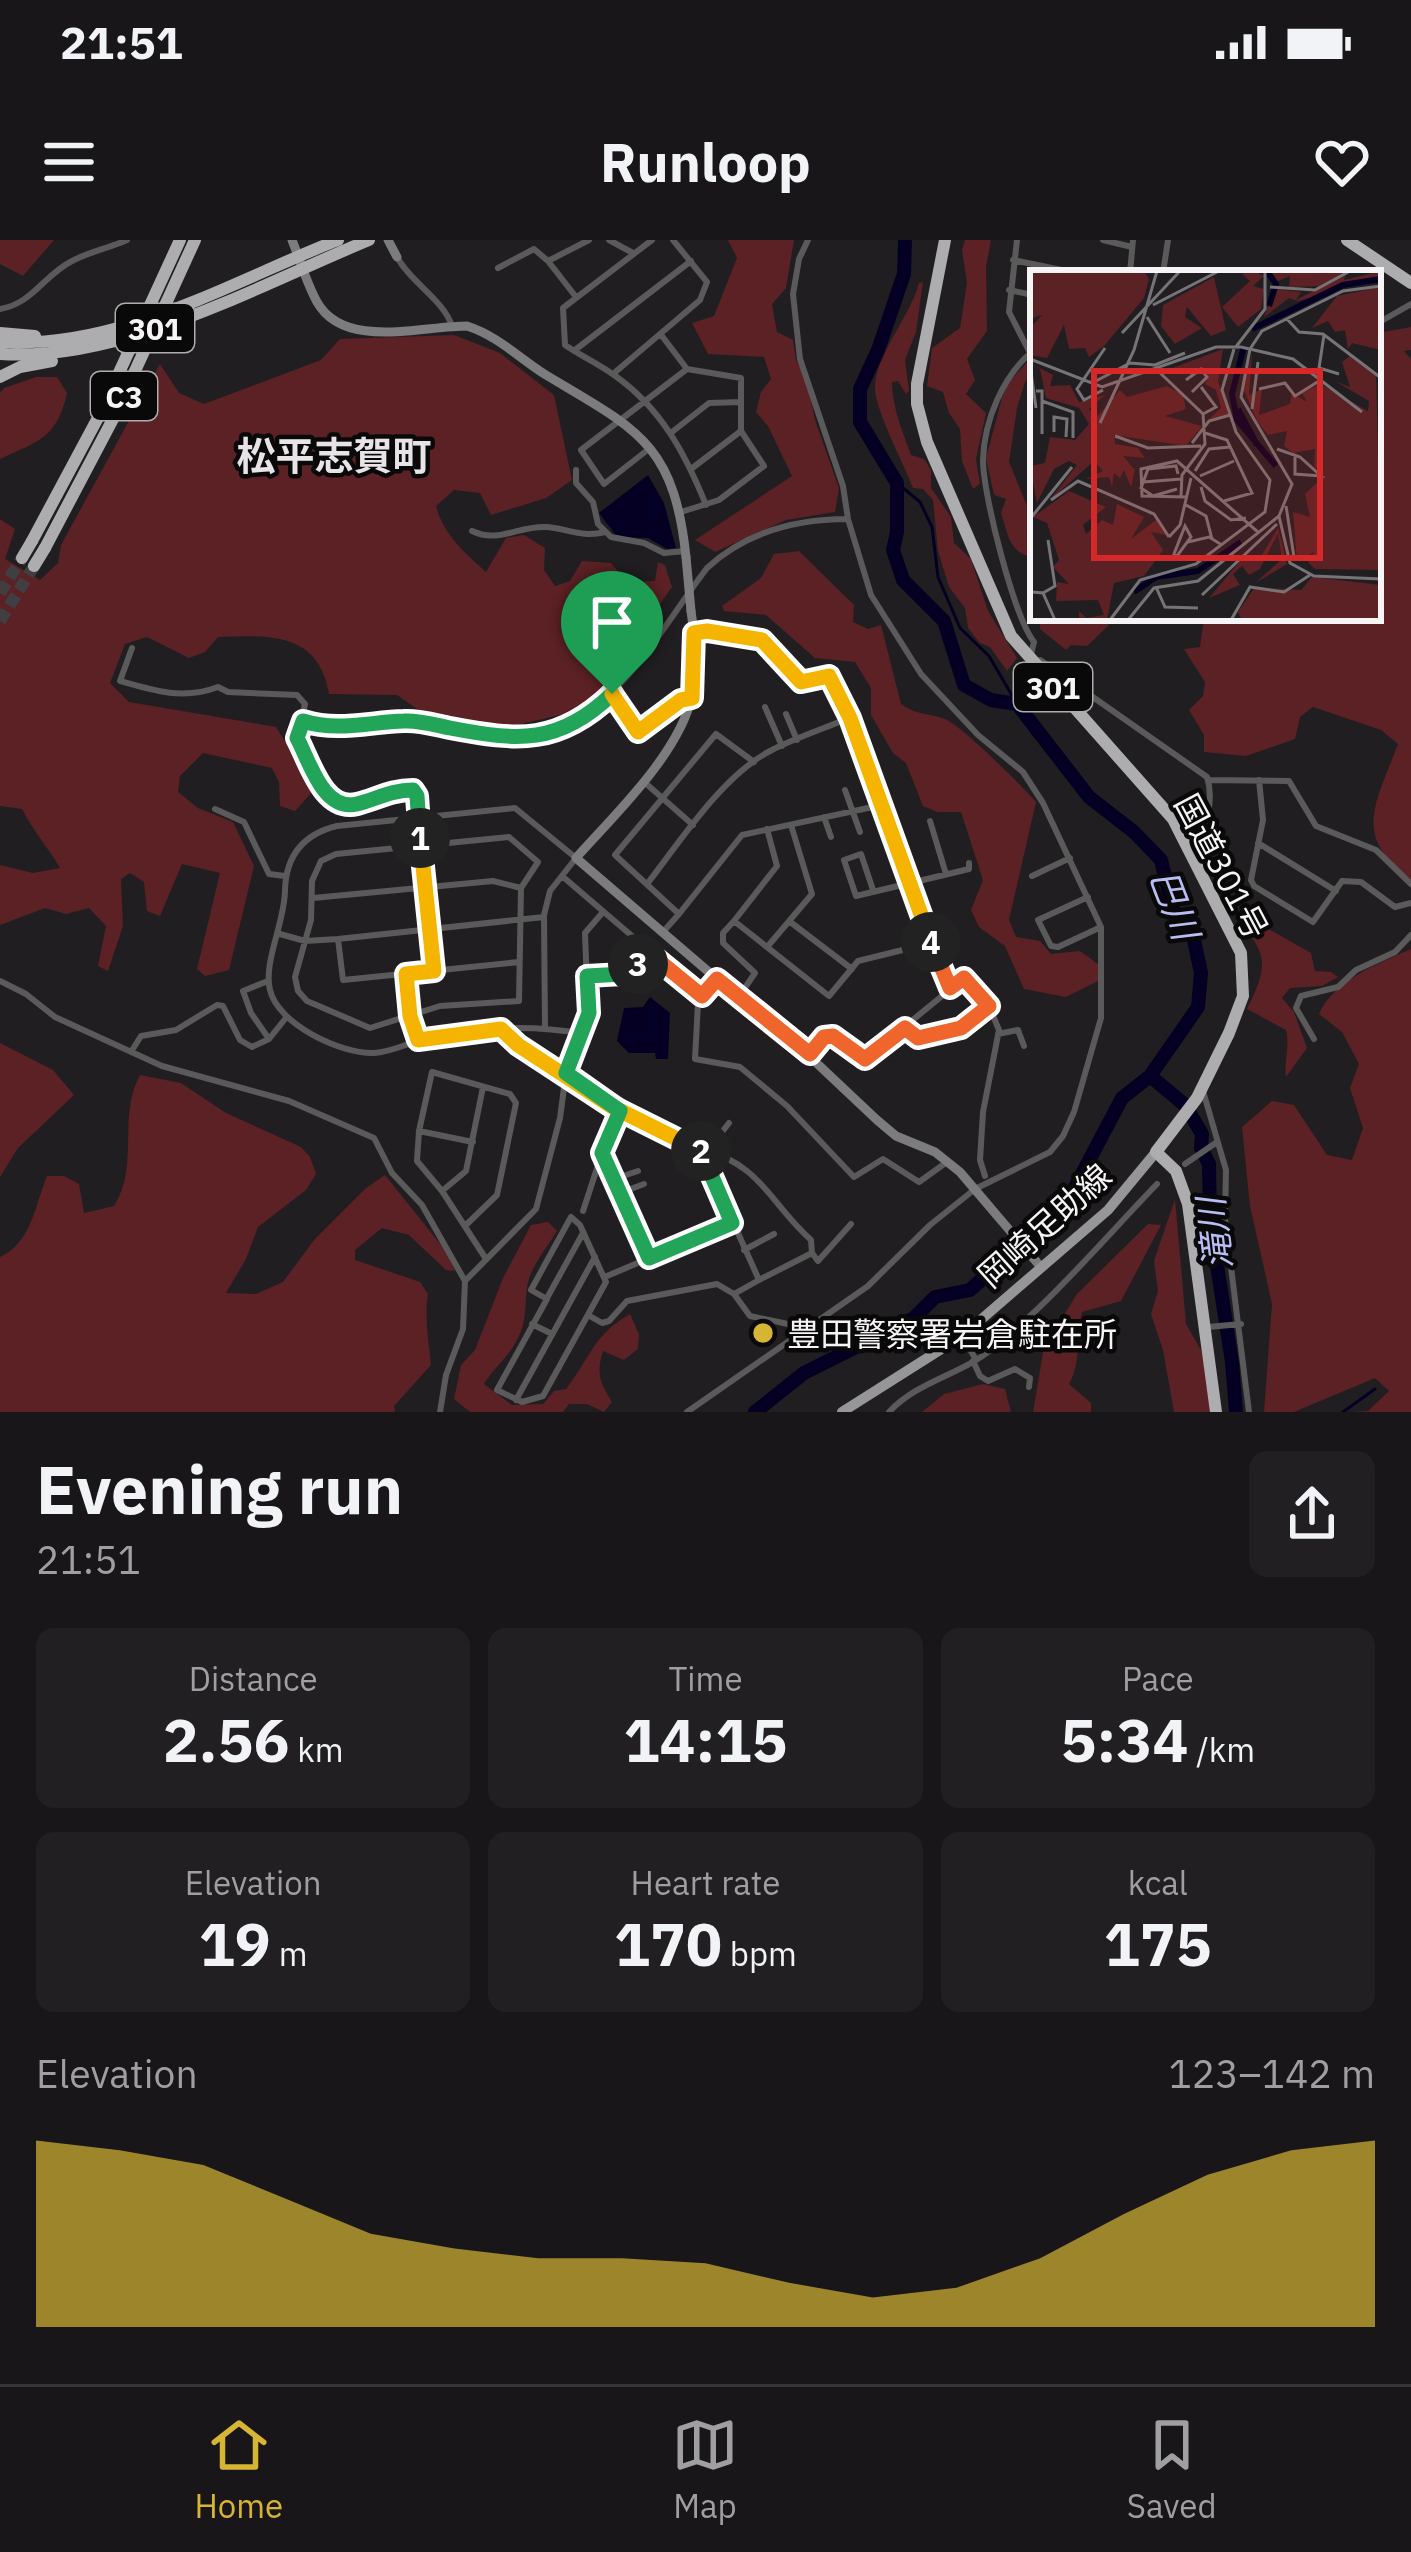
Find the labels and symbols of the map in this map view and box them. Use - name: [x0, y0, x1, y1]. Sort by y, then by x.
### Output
- inset map: [1030, 270, 1381, 621]
- road number: 301: [116, 304, 194, 352]
- road number: C3: [91, 372, 157, 420]
- district label: 松平志賀町: [236, 430, 432, 481]
- pin: [561, 571, 663, 694]
- road number: 301: [1014, 663, 1092, 711]
- street label: 国道301号: [1166, 786, 1278, 946]
- pin: 1: [390, 808, 450, 868]
- water label: 巴川: [1140, 862, 1211, 950]
- pin: 4: [901, 912, 961, 972]
- pin: 3: [608, 934, 668, 994]
- pin: 2: [671, 1121, 731, 1181]
- street label: 岡崎足助線: [968, 1154, 1120, 1296]
- water label: 滝川: [1186, 1191, 1242, 1273]
- place label: 豊田警察署岩倉駐在所: [787, 1312, 1117, 1355]
- marker: 豊田警察署岩倉駐在所: [750, 1320, 776, 1346]

